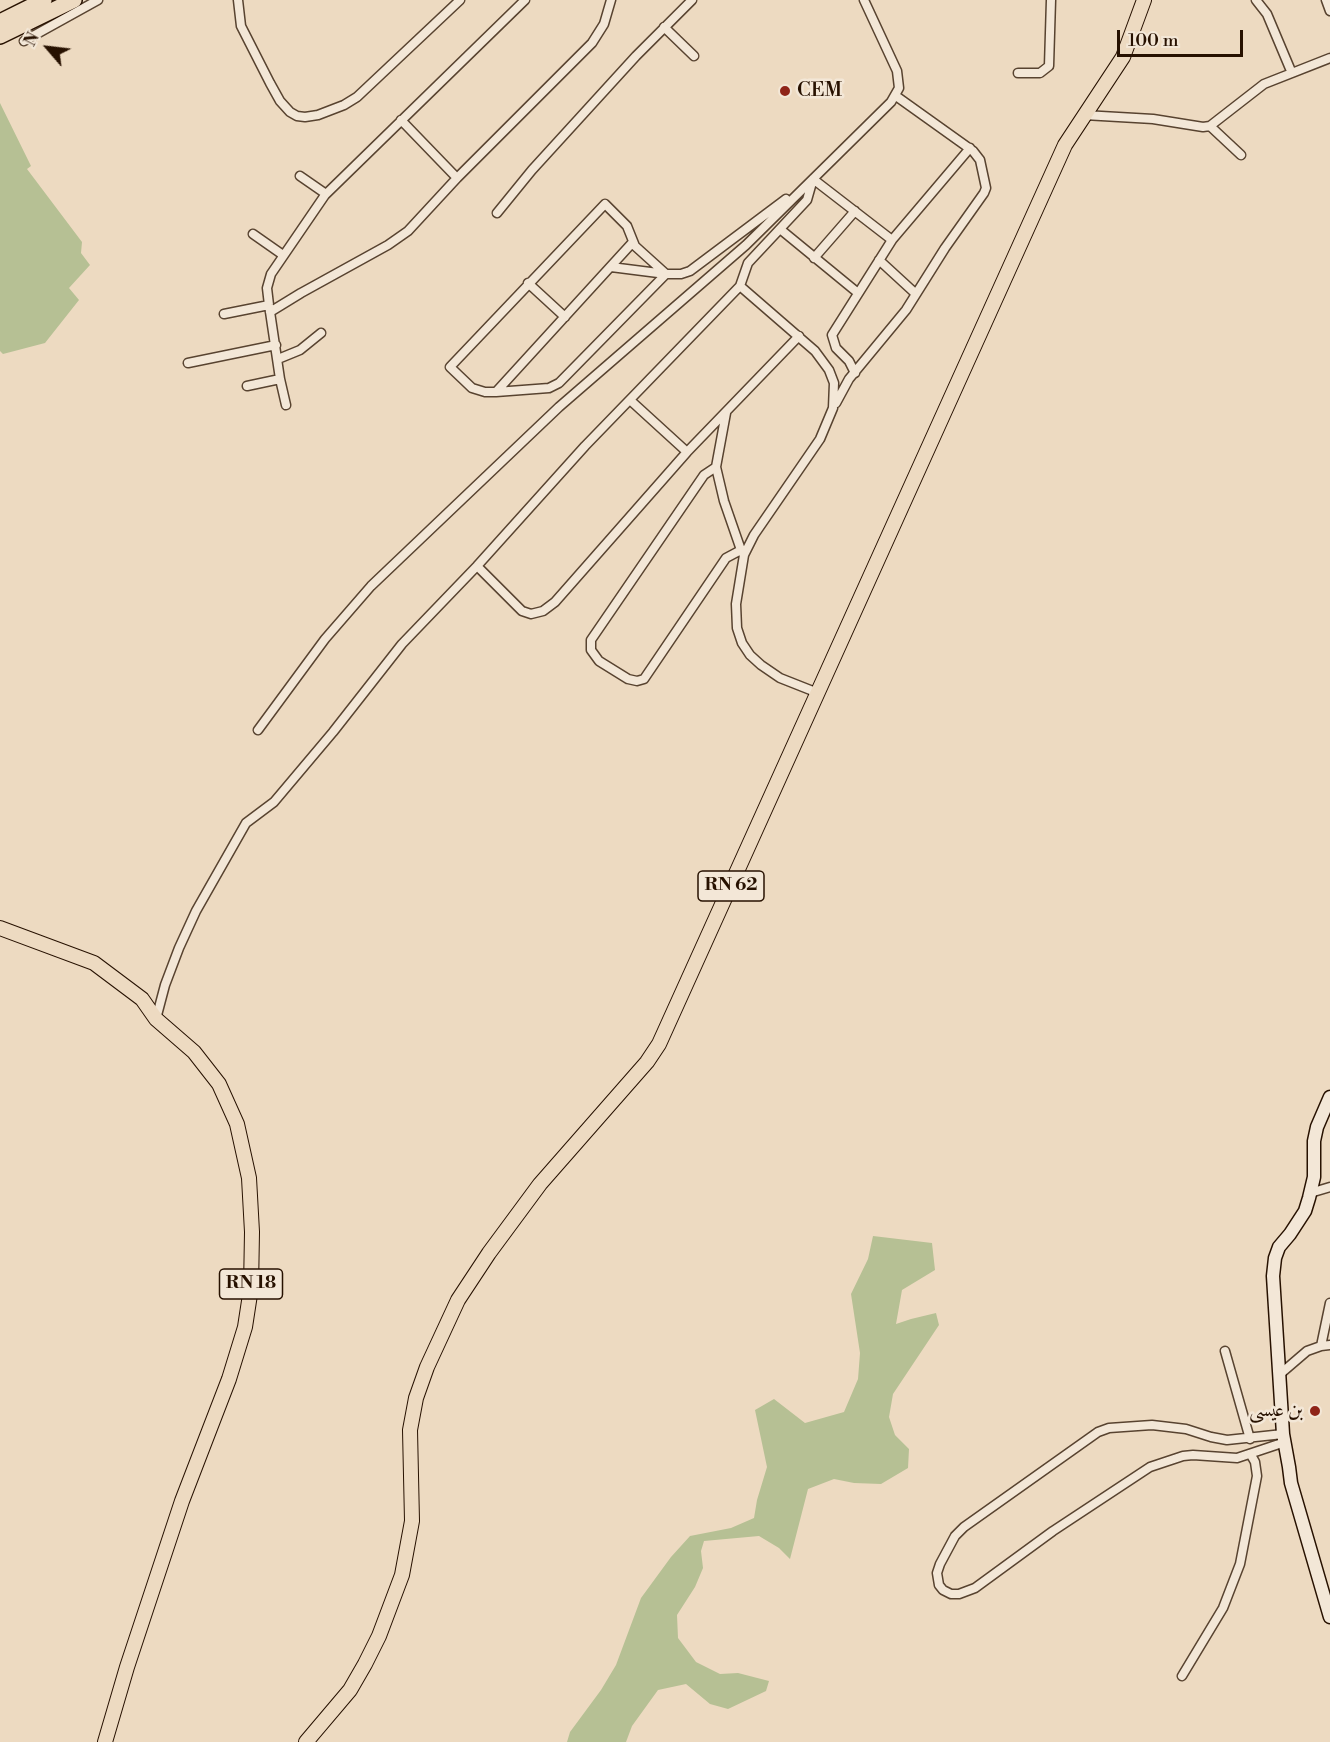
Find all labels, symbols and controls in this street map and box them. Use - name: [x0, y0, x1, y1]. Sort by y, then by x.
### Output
- north arrow: [18, 18, 78, 78]
- scale bar: [1120, 18, 1246, 56]
- text: N: [20, 29, 44, 50]
- text: 100 m: [1128, 29, 1179, 52]
- place label: CEM: [797, 79, 842, 103]
- marker: CEM: [778, 84, 792, 98]
- road number: RN 62: [698, 871, 764, 901]
- road number: RN 18: [220, 1269, 282, 1299]
- place label: بن عيسى: [1249, 1399, 1303, 1423]
- marker: بن عيسى: [1308, 1404, 1322, 1418]

